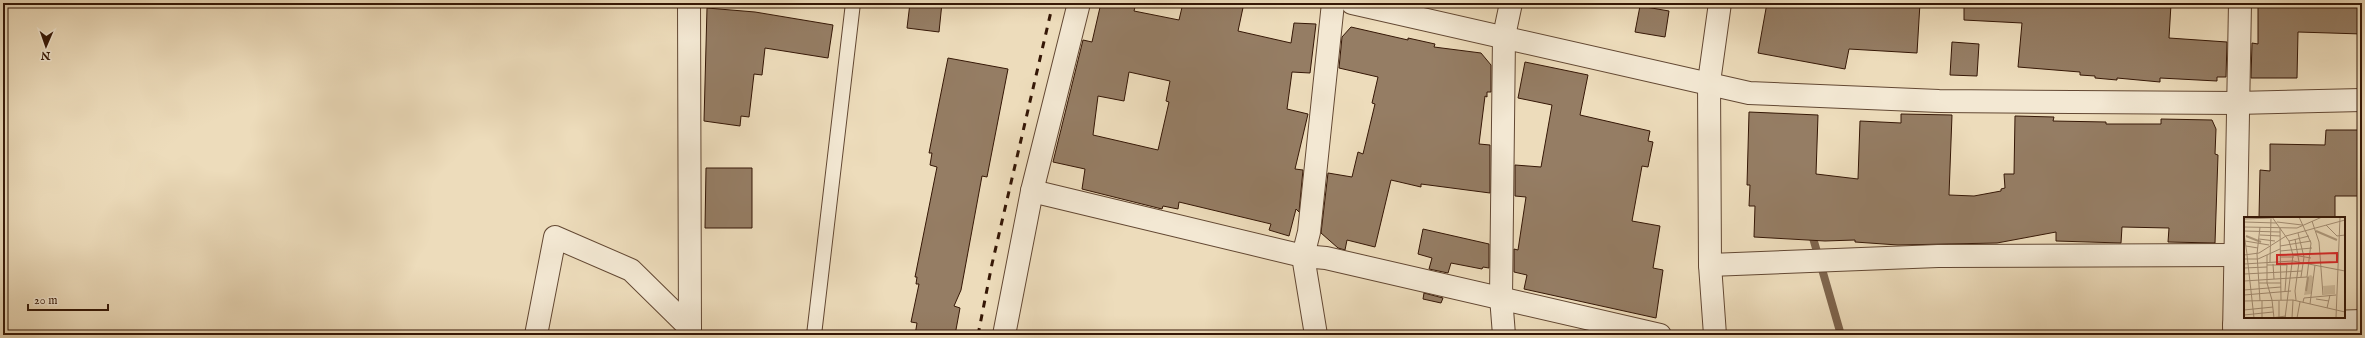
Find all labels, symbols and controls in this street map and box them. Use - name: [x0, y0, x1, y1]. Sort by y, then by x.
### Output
- north arrow: [26, 26, 66, 66]
- text: N: [40, 48, 52, 62]
- inset map: [2244, 217, 2345, 318]
- scale bar: [28, 286, 108, 312]
- text: 20 m: [34, 293, 57, 308]

